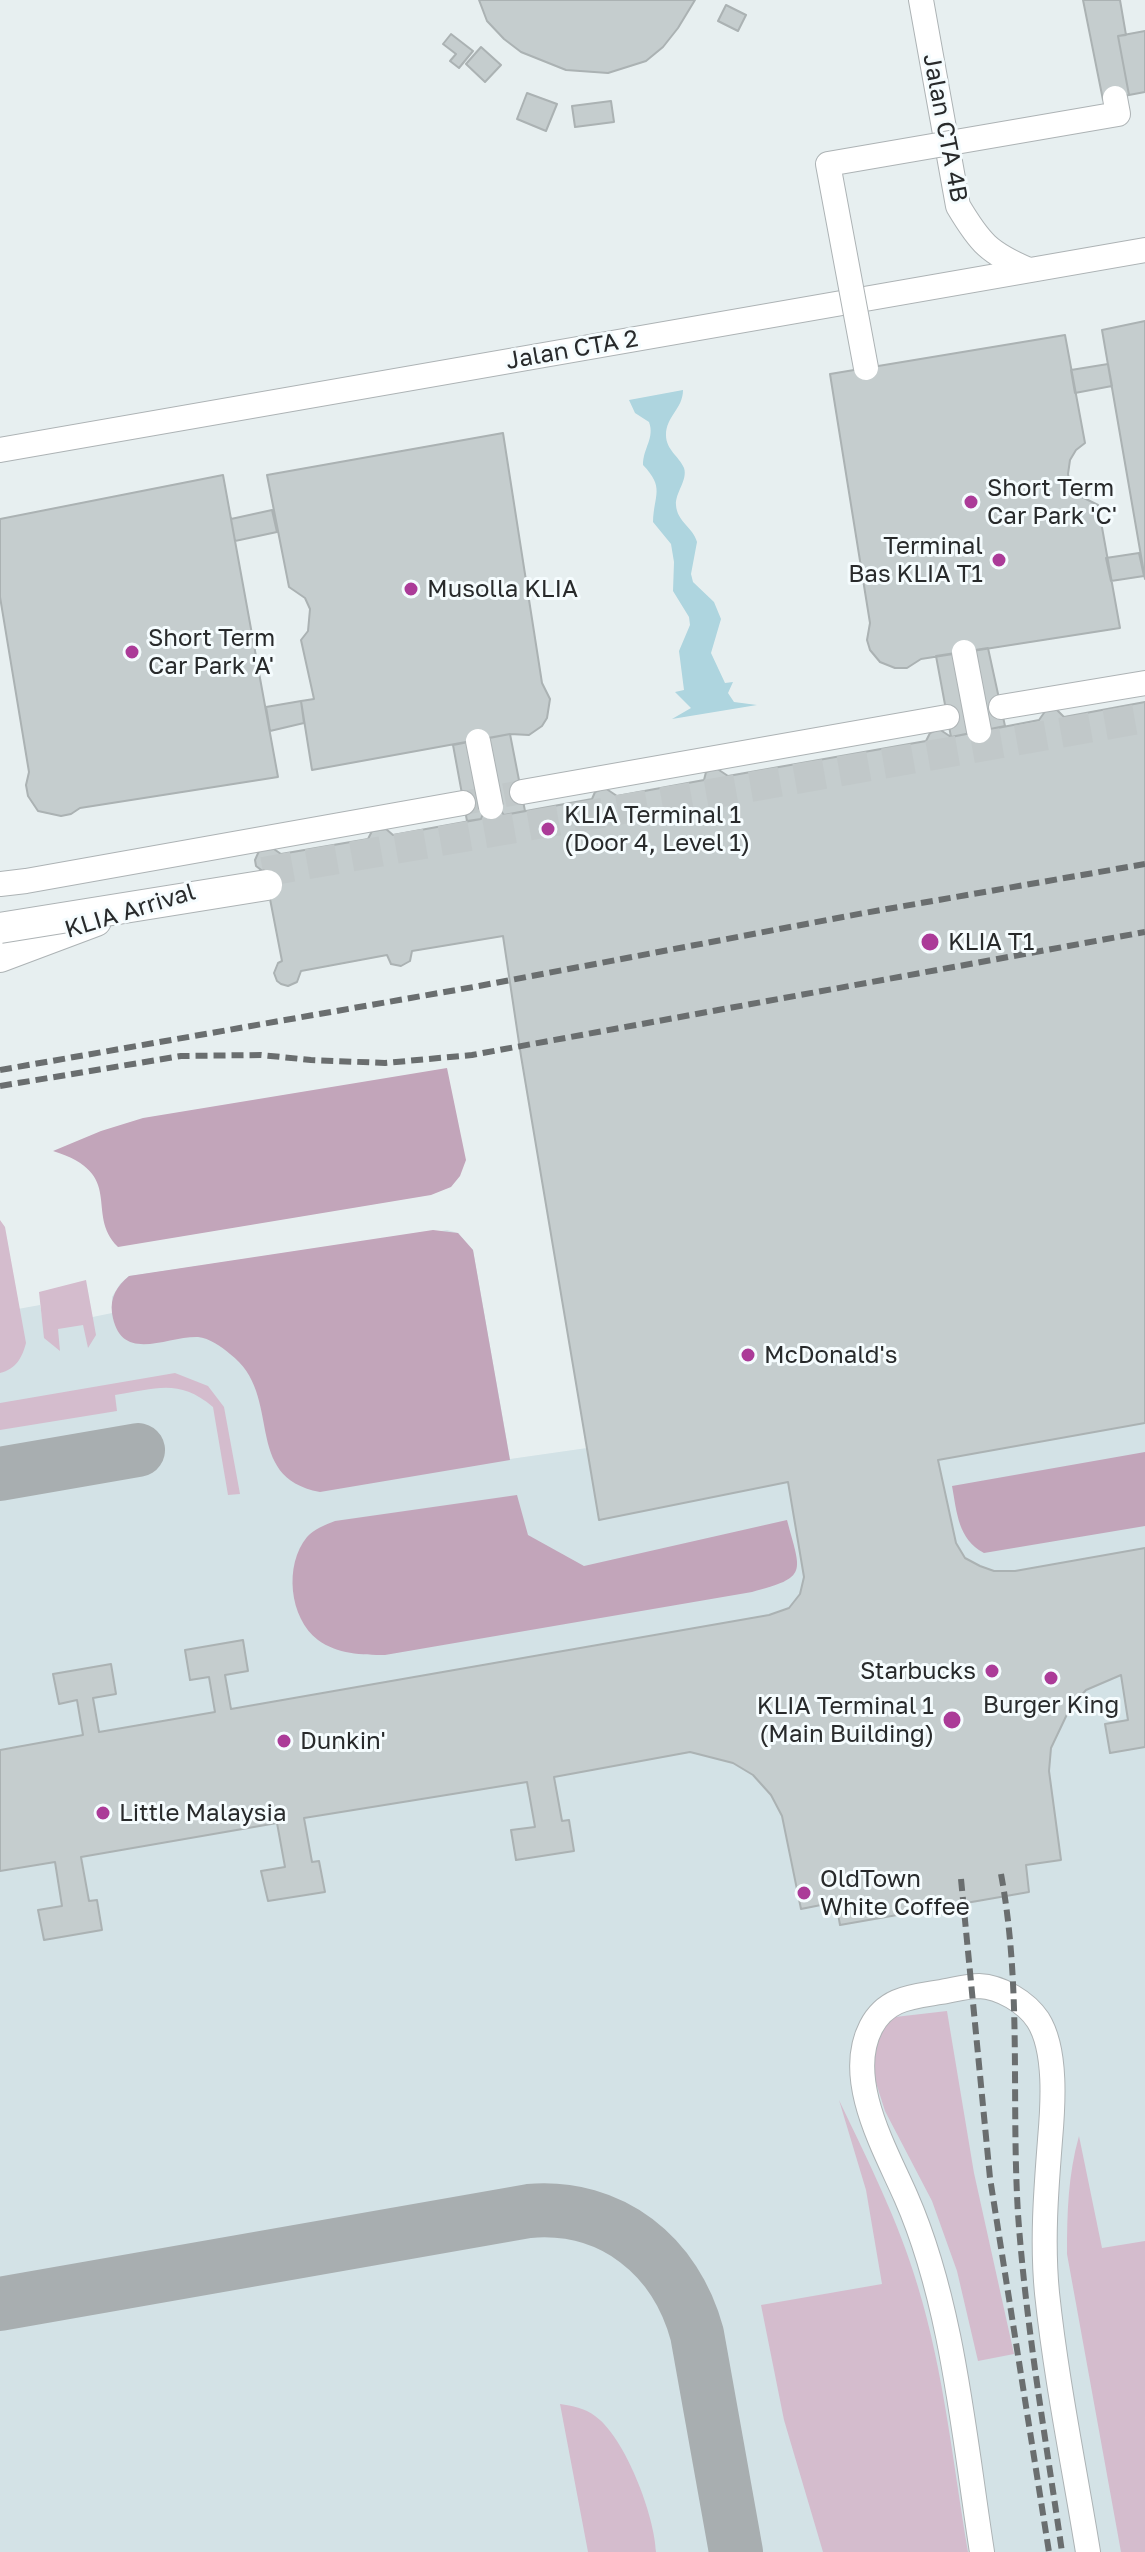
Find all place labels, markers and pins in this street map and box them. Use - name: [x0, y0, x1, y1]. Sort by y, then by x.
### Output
- place label: Short Term Car Park 'C': [987, 474, 1117, 530]
- marker: Short Term Car Park 'C': [962, 493, 980, 511]
- place label: Terminal Bas KLIA T1: [848, 532, 983, 588]
- marker: Terminal Bas KLIA T1: [990, 551, 1008, 569]
- place label: Musolla KLIA: [427, 575, 578, 603]
- marker: Musolla KLIA: [402, 580, 420, 598]
- place label: Short Term Car Park 'A': [148, 624, 275, 680]
- marker: Short Term Car Park 'A': [123, 643, 141, 661]
- place label: KLIA Terminal 1 (Door 4, Level 1): [564, 801, 750, 857]
- marker: KLIA Terminal 1 (Door 4, Level 1): [539, 820, 557, 838]
- place label: KLIA T1: [948, 928, 1034, 956]
- marker: KLIA T1: [919, 931, 941, 953]
- place label: McDonald's: [764, 1341, 897, 1369]
- marker: McDonald's: [739, 1346, 757, 1364]
- place label: Starbucks: [860, 1657, 976, 1685]
- marker: Starbucks: [983, 1662, 1001, 1680]
- marker: Burger King: [1042, 1669, 1060, 1687]
- place label: Burger King: [983, 1691, 1119, 1719]
- place label: KLIA Terminal 1 (Main Building): [757, 1692, 934, 1748]
- marker: KLIA Terminal 1 (Main Building): [941, 1709, 963, 1731]
- place label: Dunkin': [300, 1727, 386, 1755]
- marker: Dunkin': [275, 1732, 293, 1750]
- place label: Little Malaysia: [119, 1799, 287, 1827]
- marker: Little Malaysia: [94, 1804, 112, 1822]
- place label: OldTown White Coffee: [820, 1865, 970, 1921]
- marker: OldTown White Coffee: [795, 1884, 813, 1902]

